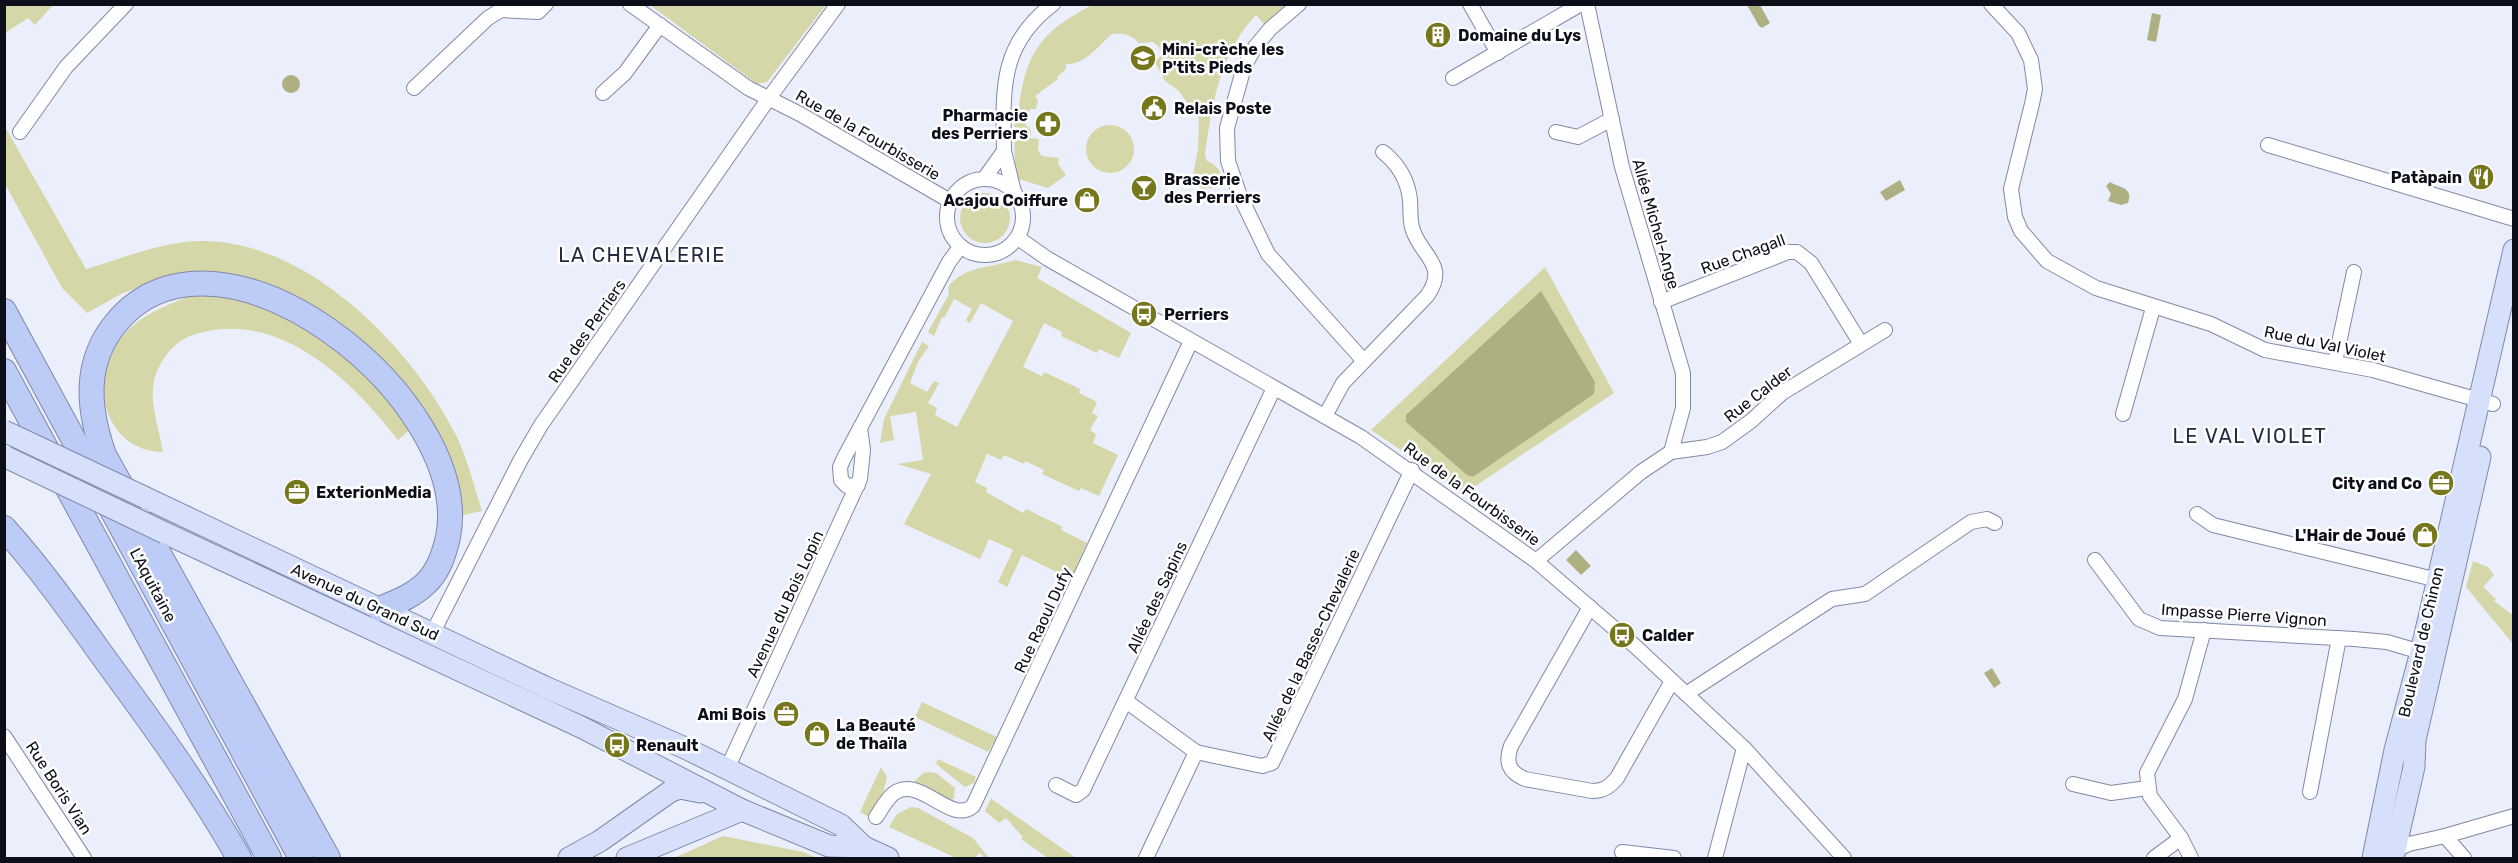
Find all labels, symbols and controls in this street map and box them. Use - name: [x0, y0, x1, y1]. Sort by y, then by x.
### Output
- building icon: Domaine du Lys: [1423, 20, 1453, 50]
- place label: Domaine du Lys: [1458, 26, 1581, 45]
- place label: Mini-crèche les P'tits Pieds: [1162, 40, 1284, 77]
- school or university icon: Mini-crèche les P'tits Pieds: [1128, 43, 1158, 73]
- street label: Rue de la Fourbisserie: [792, 86, 944, 184]
- public building icon: Relais Poste: [1139, 93, 1169, 123]
- place label: Relais Poste: [1174, 99, 1272, 118]
- place label: Pharmacie des Perriers: [931, 106, 1028, 143]
- pharmacy icon: Pharmacie des Perriers: [1033, 109, 1063, 139]
- street label: Allée Michel-Ange: [1628, 157, 1684, 291]
- restaurant icon: Patàpain: [2466, 162, 2496, 192]
- place label: Patàpain: [2391, 168, 2462, 187]
- place label: Brasserie des Perriers: [1164, 170, 1261, 207]
- bar icon: Brasserie des Perriers: [1129, 173, 1159, 203]
- shop icon: Acajou Coiffure: [1072, 185, 1102, 215]
- place label: Acajou Coiffure: [944, 191, 1068, 210]
- street label: Rue Chagall: [1698, 230, 1788, 278]
- district label: LA CHEVALERIE: [558, 243, 726, 267]
- street label: Rue des Perriers: [544, 276, 630, 386]
- bus stop icon: Perriers: [1129, 299, 1159, 329]
- place label: Perriers: [1164, 305, 1229, 324]
- street label: Rue du Val Violet: [2262, 322, 2388, 366]
- street label: Rue Calder: [1720, 362, 1796, 426]
- district label: LE VAL VIOLET: [2173, 424, 2327, 448]
- street label: Rue de la Fourbisserie: [1400, 438, 1544, 550]
- office icon: City and Co: [2426, 468, 2456, 498]
- place label: City and Co: [2332, 474, 2422, 493]
- office icon: ExterionMedia: [282, 477, 312, 507]
- place label: ExterionMedia: [316, 483, 431, 502]
- shop icon: L'Hair de Joué: [2410, 520, 2440, 550]
- place label: L'Hair de Joué: [2295, 526, 2406, 545]
- street label: Avenue du Bois Lopin: [743, 527, 827, 681]
- street label: Allée des Sapins: [1123, 538, 1191, 656]
- street label: L'Aquitaine: [126, 545, 180, 625]
- street label: Allée de la Basse-Chevalerie: [1258, 546, 1364, 744]
- street label: Avenue du Grand Sud: [288, 559, 442, 645]
- street label: Rue Raoul Dufy: [1010, 564, 1076, 676]
- street label: Boulevard de Chinon: [2394, 565, 2448, 719]
- street label: Impasse Pierre Vignon: [2160, 600, 2328, 630]
- bus stop icon: Calder: [1607, 620, 1637, 650]
- place label: Calder: [1642, 626, 1695, 645]
- office icon: Ami Bois: [771, 699, 801, 729]
- place label: Ami Bois: [697, 705, 766, 724]
- place label: La Beauté de Thaïla: [836, 716, 916, 753]
- shop icon: La Beauté de Thaïla: [802, 719, 832, 749]
- bus stop icon: Renault: [602, 730, 632, 760]
- place label: Renault: [636, 736, 699, 755]
- street label: Rue Boris Vian: [22, 738, 96, 838]

